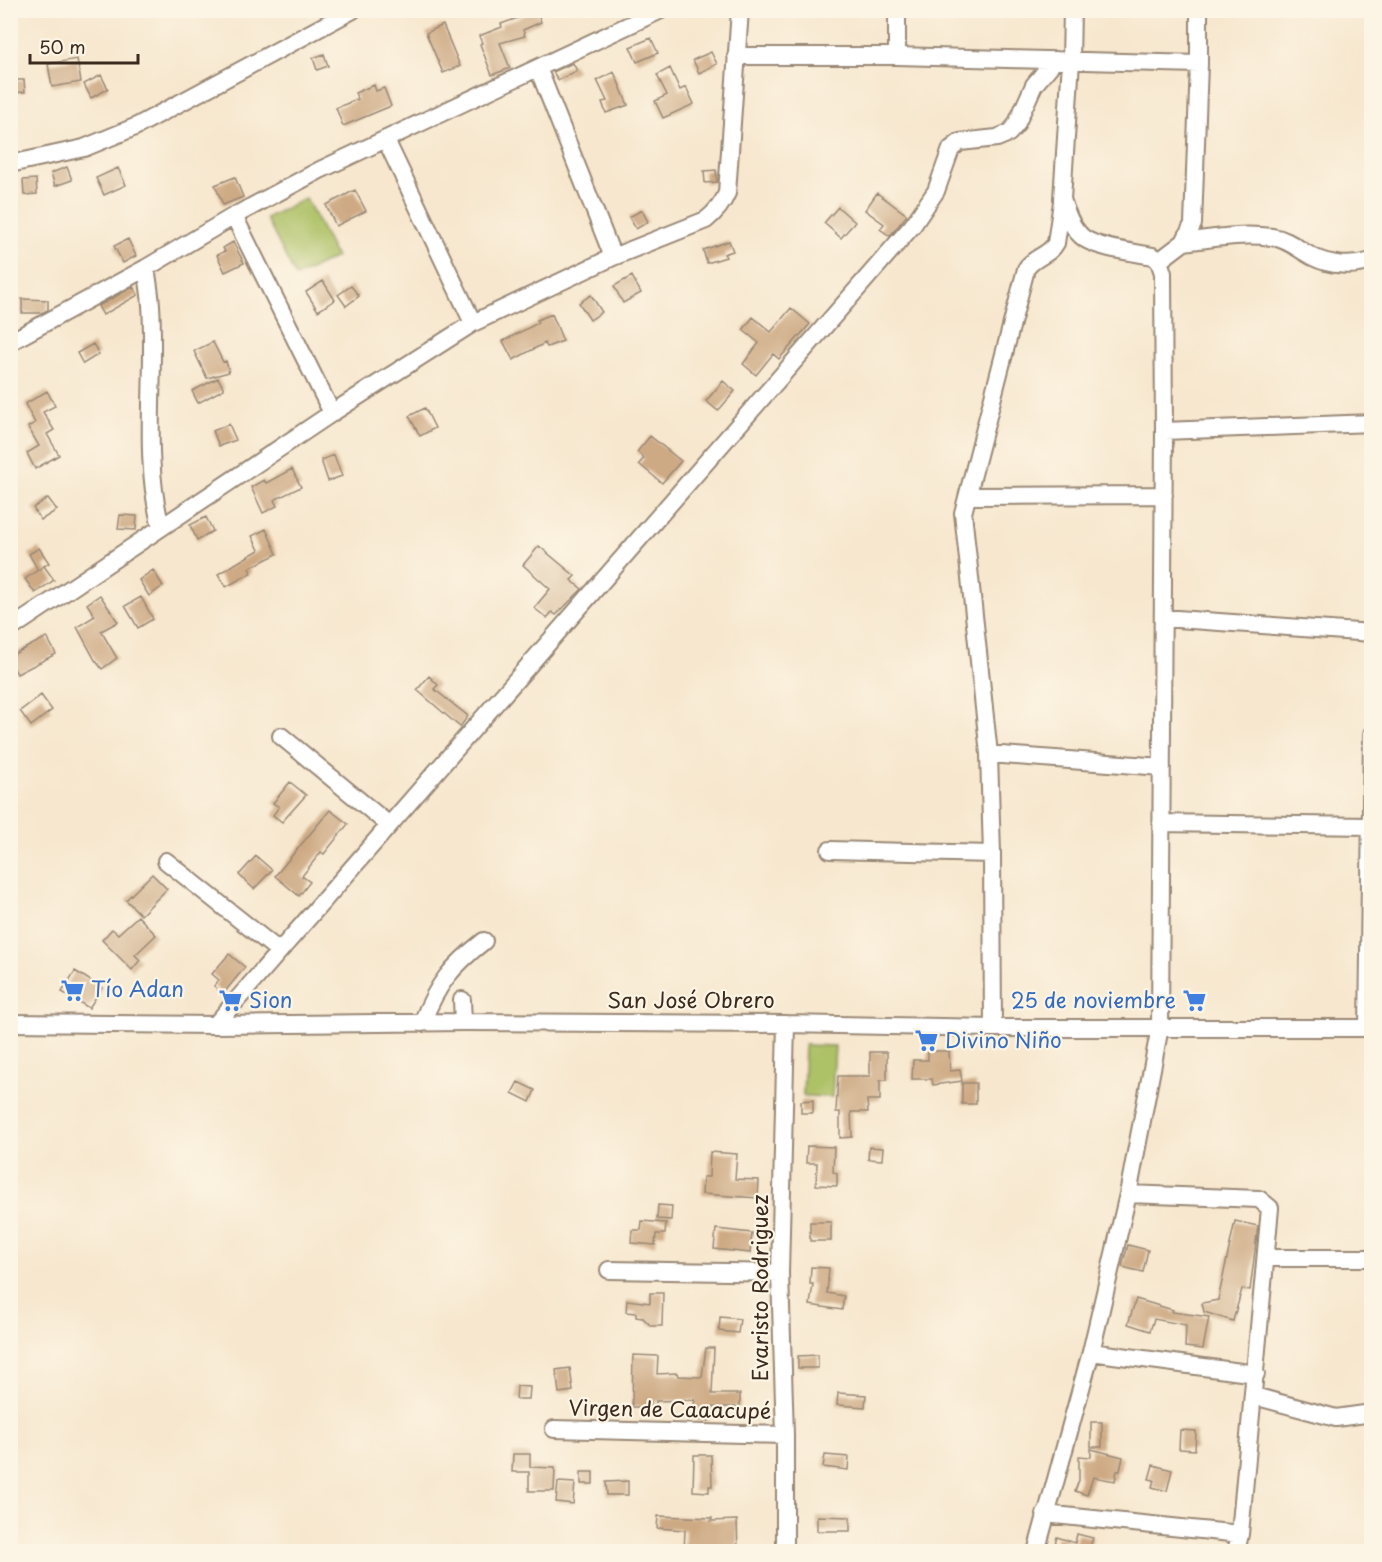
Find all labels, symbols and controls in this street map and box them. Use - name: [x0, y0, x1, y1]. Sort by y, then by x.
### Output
- scale bar: [30, 27, 138, 65]
- text: 50 m: [39, 33, 86, 60]
- place label: Tío Adan: [91, 972, 184, 1004]
- supermarket icon: Tío Adan: [60, 977, 86, 1003]
- place label: Sion: [249, 983, 292, 1015]
- street label: San José Obrero: [607, 983, 775, 1015]
- place label: 25 de noviembre: [1011, 983, 1176, 1015]
- supermarket icon: Sion: [218, 988, 244, 1014]
- supermarket icon: 25 de noviembre: [1181, 988, 1207, 1014]
- place label: Divino Niño: [945, 1023, 1062, 1055]
- supermarket icon: Divino Niño: [914, 1028, 940, 1054]
- street label: Evaristo Rodriguez: [743, 1195, 775, 1381]
- street label: Virgen de Caaacupé: [568, 1390, 772, 1426]

